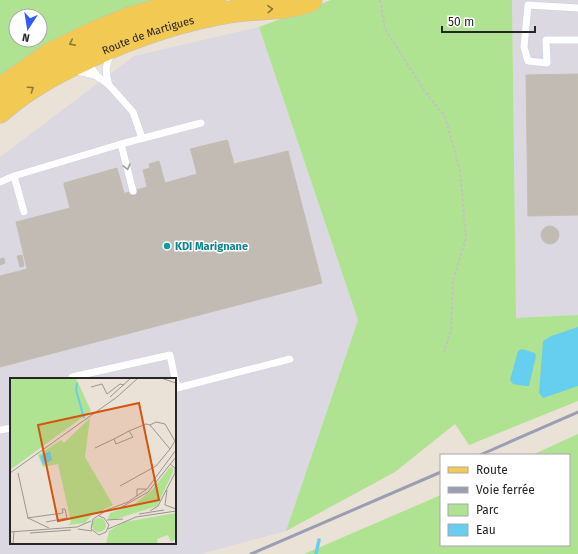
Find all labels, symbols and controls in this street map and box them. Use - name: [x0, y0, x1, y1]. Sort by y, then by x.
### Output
- one-way arrow: [267, 4, 273, 13]
- north arrow: [8, 8, 48, 48]
- scale bar: [442, 8, 535, 34]
- street label: Route de Martigues: [100, 14, 195, 57]
- text: 50 m: [448, 15, 474, 29]
- text: N: [21, 30, 31, 44]
- one-way arrow: [68, 38, 76, 46]
- one-way arrow: [27, 86, 34, 94]
- one-way arrow: [122, 163, 131, 170]
- place label: KDI Marignane: [175, 240, 248, 253]
- marker: KDI Marignane: [162, 241, 172, 251]
- inset map: [10, 378, 176, 544]
- legend: [440, 454, 570, 546]
- text: Route: [476, 463, 508, 477]
- text: Voie ferrée: [476, 483, 535, 497]
- text: Parc: [476, 503, 499, 517]
- text: Eau: [476, 523, 496, 537]

